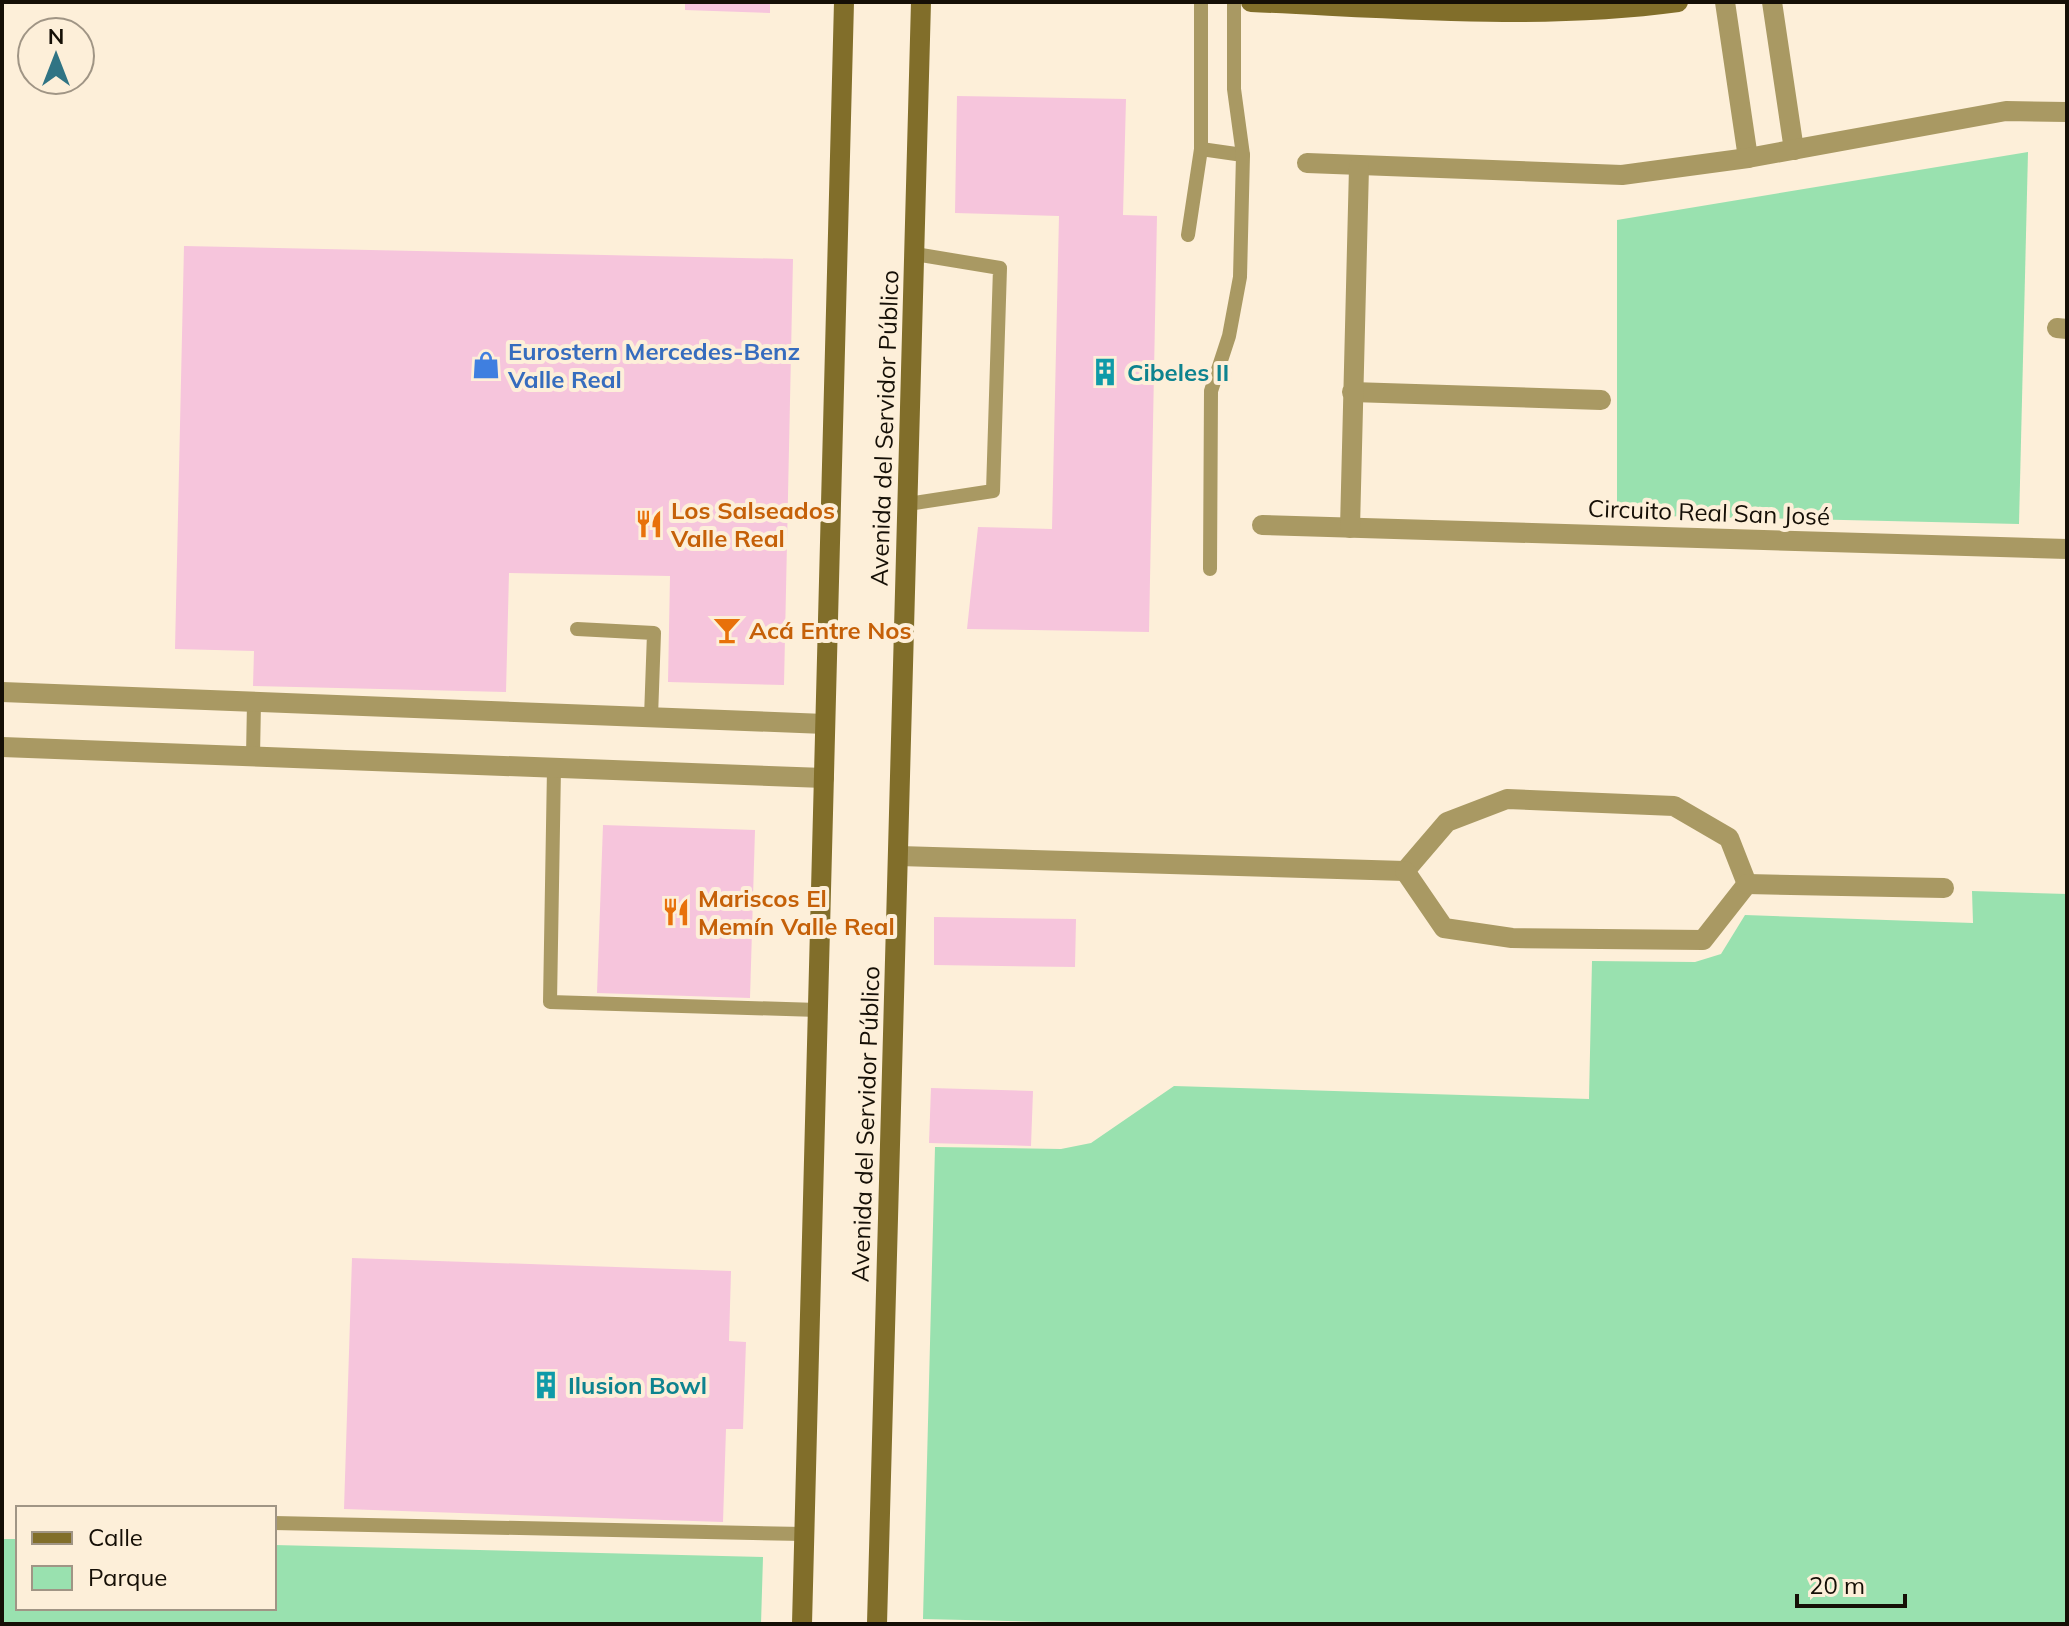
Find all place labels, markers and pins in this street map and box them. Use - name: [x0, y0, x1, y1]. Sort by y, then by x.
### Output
- place label: Eurostern Mercedes-Benz Valle Real: [507, 336, 800, 394]
- shop icon: Eurostern Mercedes-Benz Valle Real: [471, 350, 501, 380]
- building icon: Cibeles II: [1090, 357, 1120, 387]
- place label: Cibeles II: [1127, 357, 1229, 387]
- place label: Los Salseados Valle Real: [670, 495, 835, 553]
- restaurant icon: Los Salseados Valle Real: [634, 509, 664, 539]
- bar icon: Acá Entre Nos: [712, 615, 742, 645]
- place label: Acá Entre Nos: [749, 615, 912, 645]
- place label: Mariscos El Memín Valle Real: [698, 883, 895, 941]
- restaurant icon: Mariscos El Memín Valle Real: [661, 897, 691, 927]
- building icon: Ilusion Bowl: [531, 1370, 561, 1400]
- place label: Ilusion Bowl: [568, 1370, 707, 1400]

